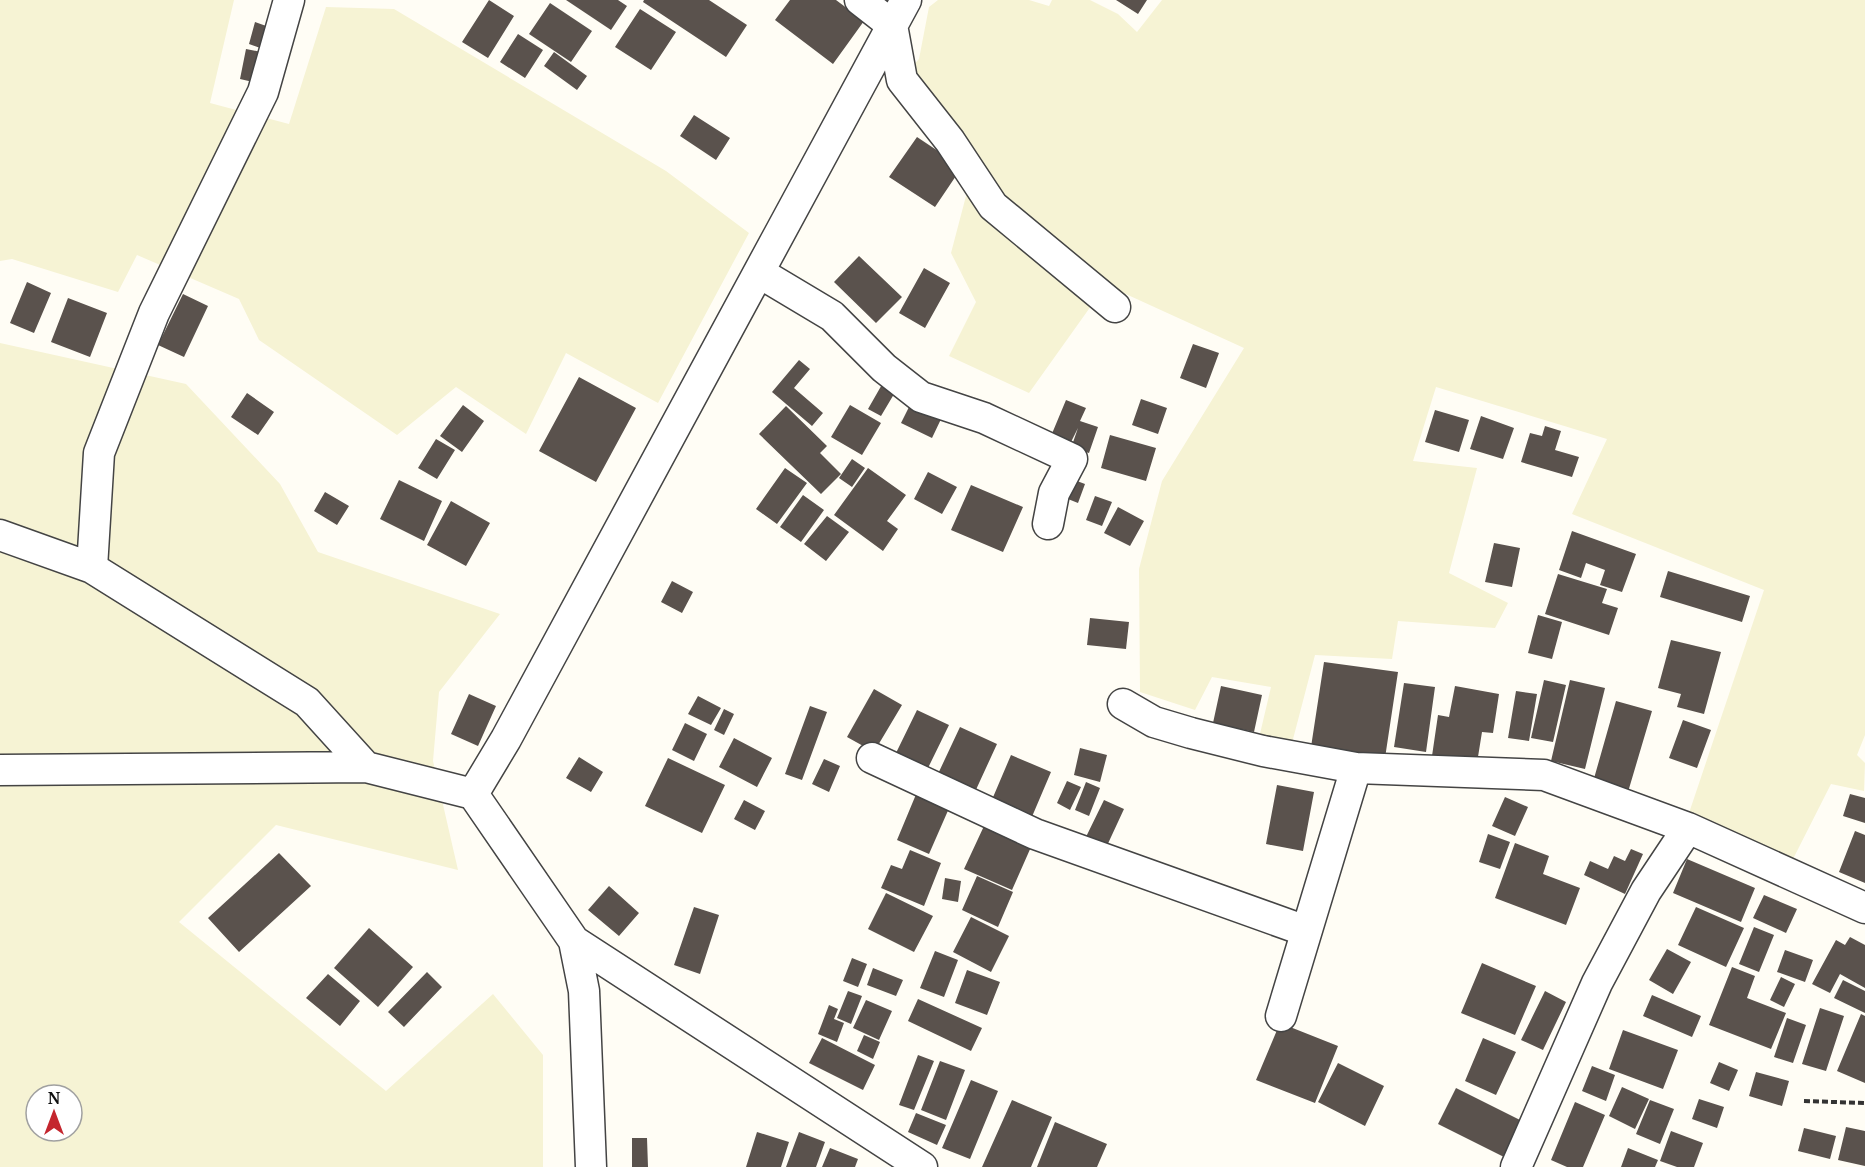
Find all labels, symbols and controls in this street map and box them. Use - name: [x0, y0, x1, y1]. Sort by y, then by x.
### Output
- north arrow: [24, 1083, 84, 1143]
- text: N: [48, 1087, 61, 1109]

